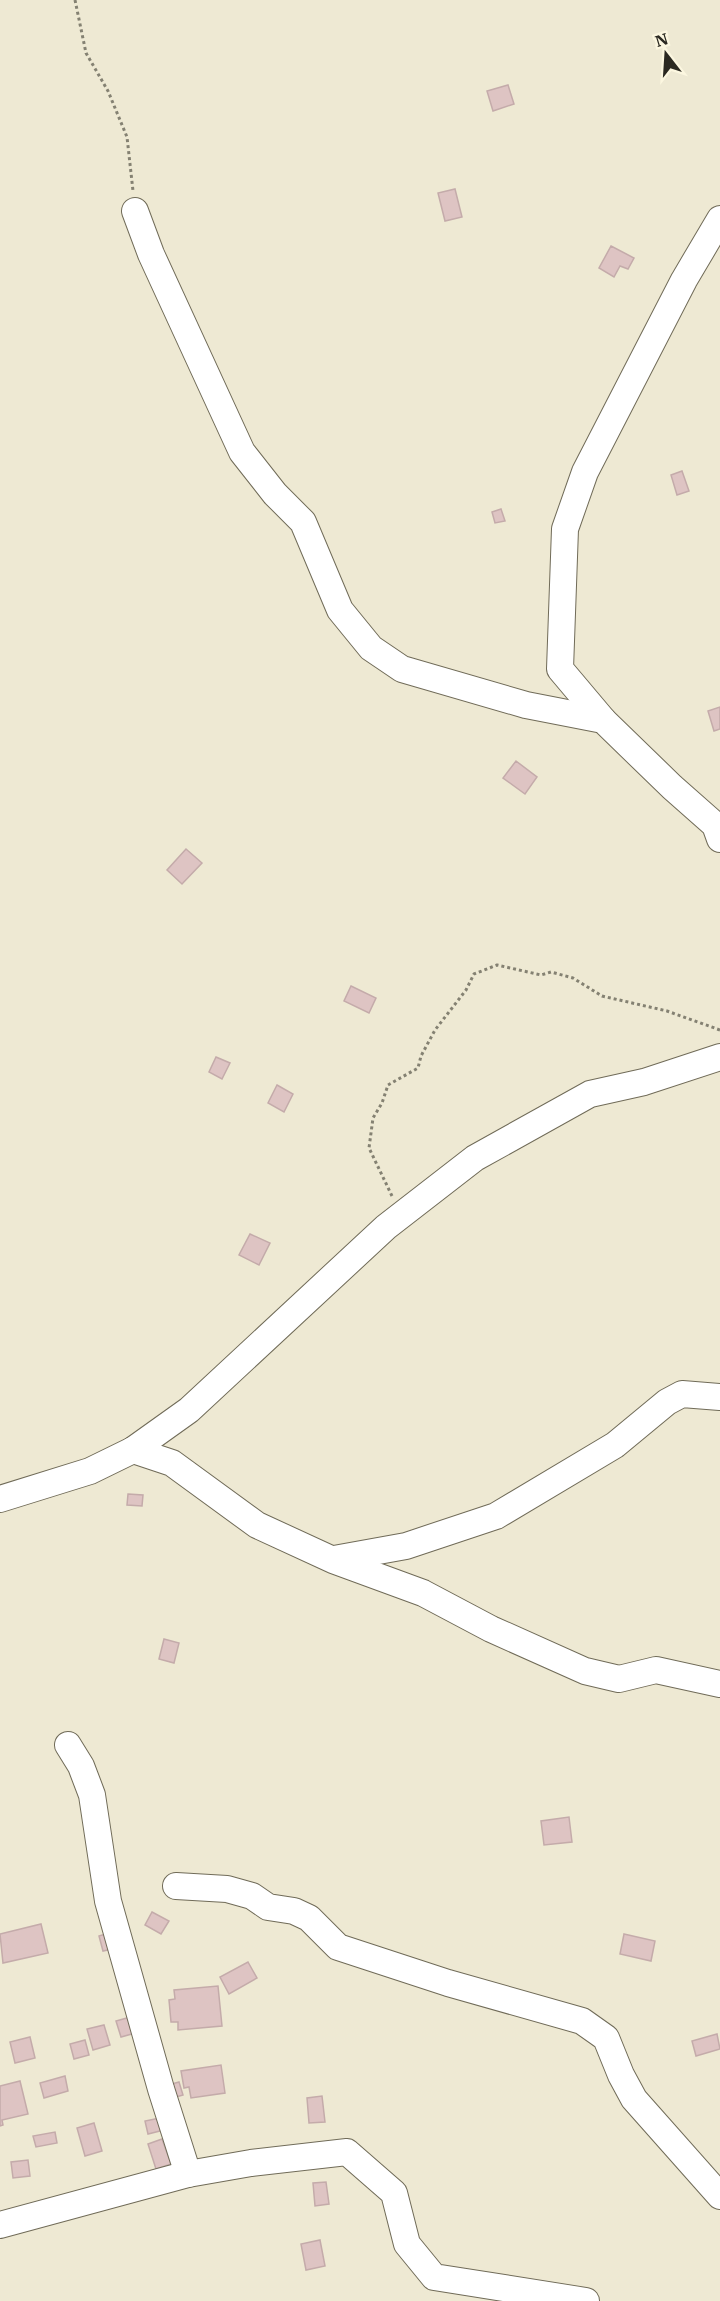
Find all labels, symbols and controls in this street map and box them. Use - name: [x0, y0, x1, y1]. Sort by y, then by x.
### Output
- north arrow: [636, 24, 696, 84]
- text: N: [653, 28, 671, 51]

